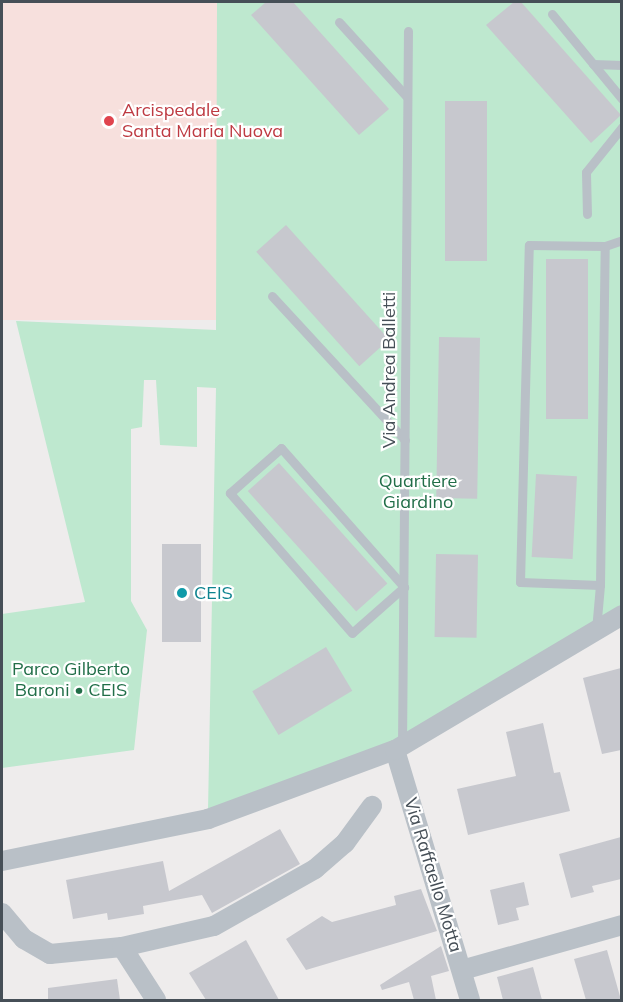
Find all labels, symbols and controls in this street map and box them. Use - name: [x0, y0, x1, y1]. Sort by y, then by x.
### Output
- place label: Arcispedale Santa Maria Nuova: [122, 100, 283, 142]
- marker: Arcispedale Santa Maria Nuova: [100, 112, 118, 130]
- street label: Via Andrea Balletti: [378, 292, 400, 448]
- park label: Quartiere Giardino: [379, 471, 457, 514]
- place label: CEIS: [194, 582, 233, 604]
- marker: CEIS: [175, 586, 189, 600]
- park label: Parco Gilberto Baroni • CEIS: [12, 659, 130, 702]
- street label: Via Raffaello Motta: [399, 795, 467, 955]

